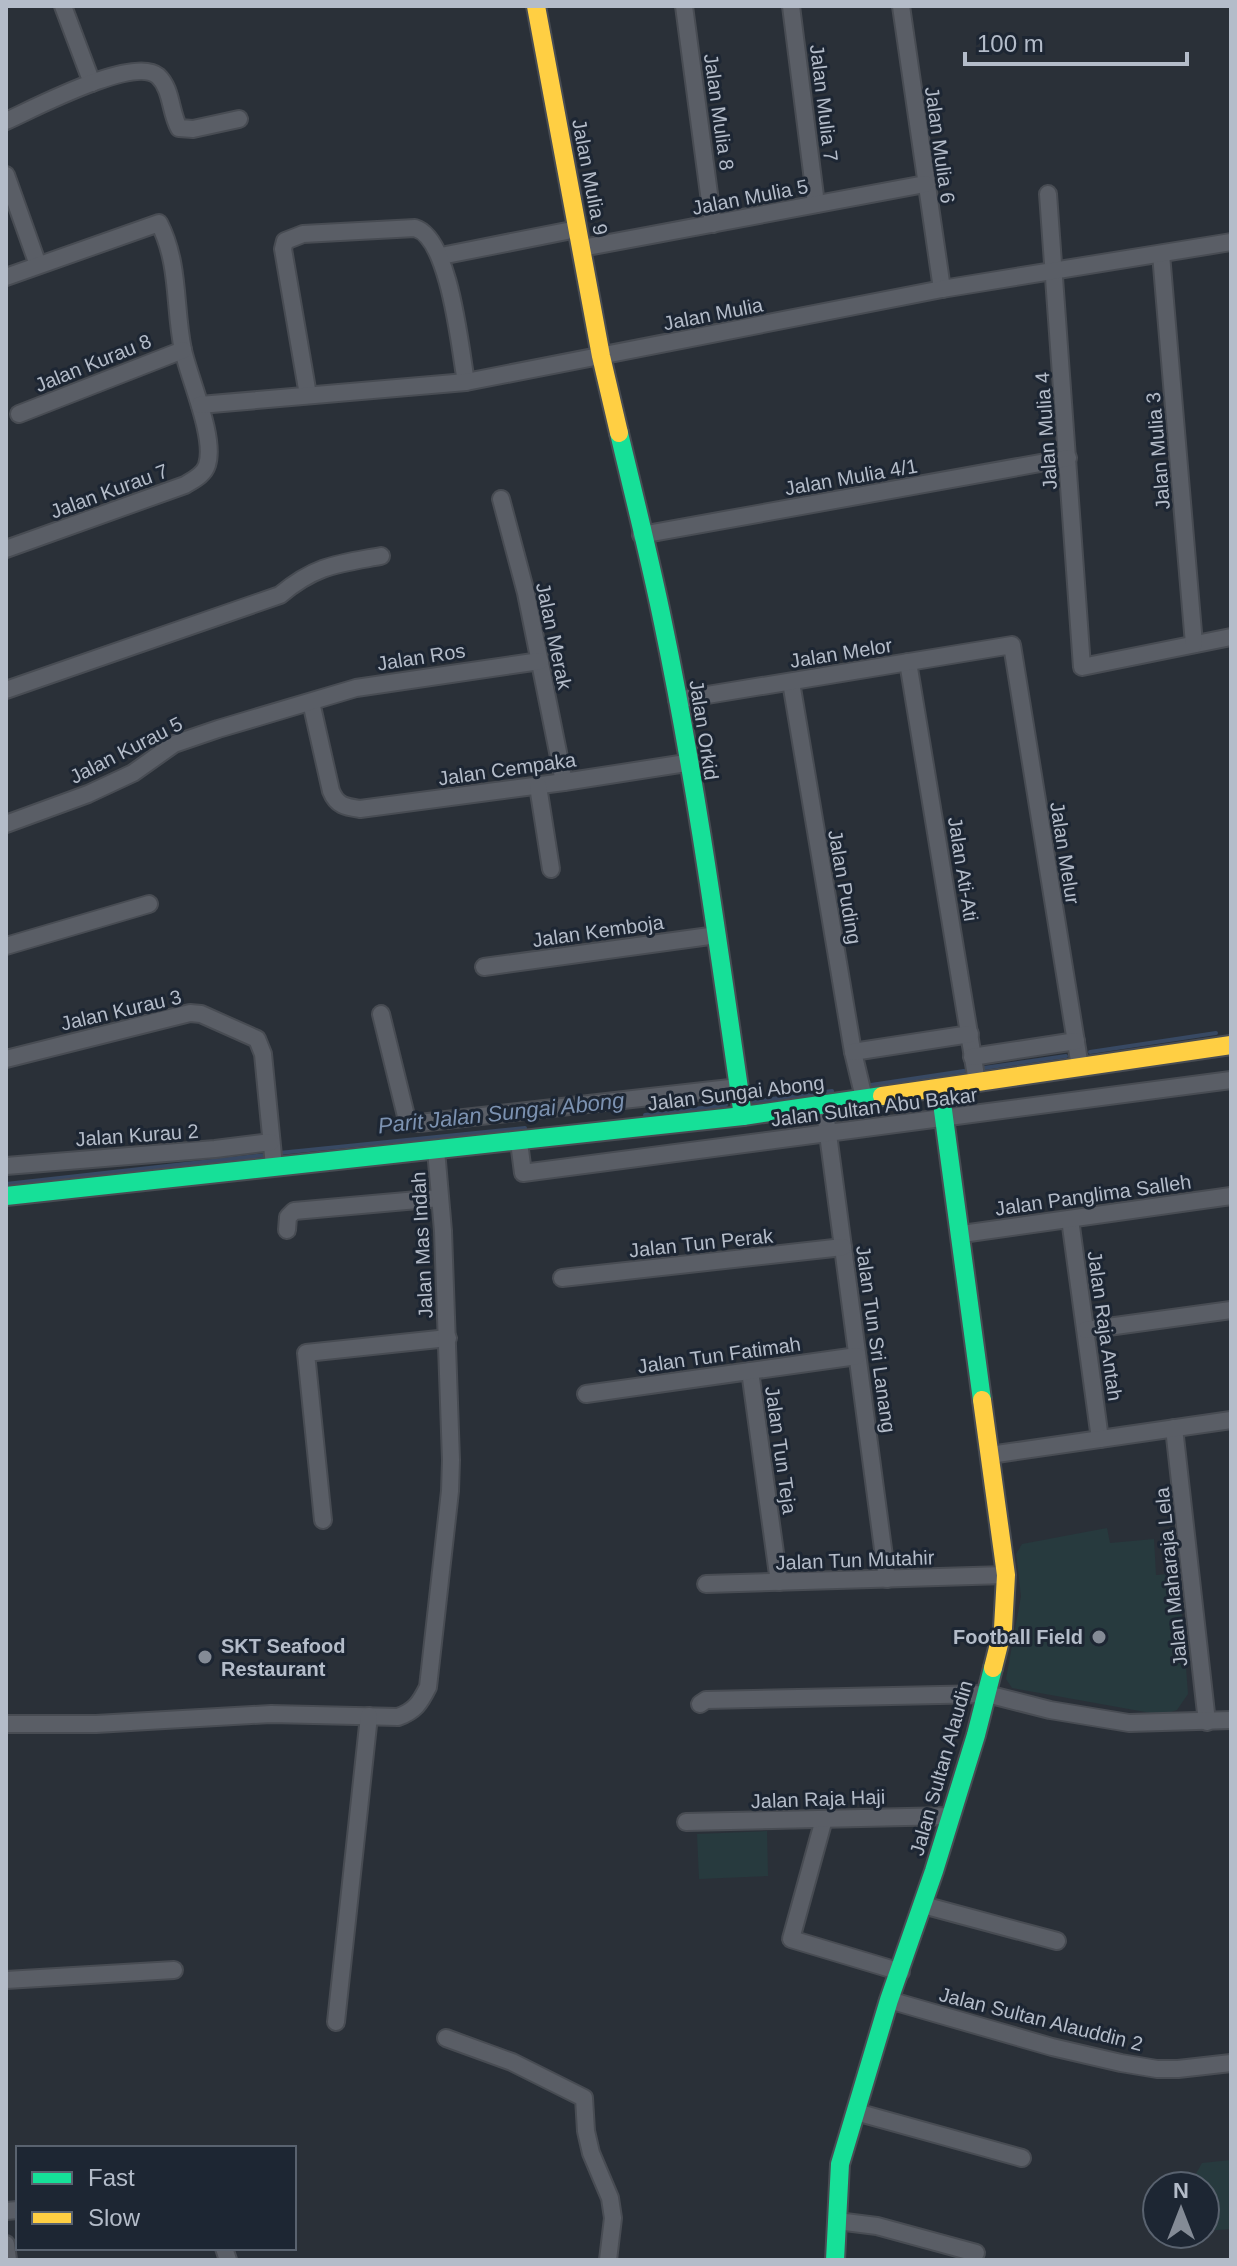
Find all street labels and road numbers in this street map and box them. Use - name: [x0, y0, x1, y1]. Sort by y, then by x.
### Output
- street label: Jalan Mulia 7: [806, 43, 842, 163]
- street label: Jalan Mulia 8: [700, 52, 738, 172]
- street label: Jalan Mulia 6: [921, 85, 959, 205]
- street label: Jalan Mulia 9: [568, 117, 612, 237]
- street label: Jalan Mulia 5: [690, 175, 810, 219]
- street label: Jalan Mulia: [661, 293, 766, 334]
- street label: Jalan Kurau 8: [32, 330, 154, 396]
- street label: Jalan Mulia 4: [1031, 371, 1061, 491]
- street label: Jalan Mulia 3: [1142, 391, 1174, 511]
- street label: Jalan Mulia 4/1: [783, 454, 919, 500]
- street label: Jalan Kurau 7: [47, 460, 171, 522]
- street label: Jalan Merak: [532, 580, 576, 693]
- street label: Jalan Melor: [788, 634, 894, 672]
- street label: Jalan Ros: [375, 639, 467, 675]
- street label: Jalan Orkid: [685, 678, 723, 782]
- street label: Jalan Kurau 5: [66, 712, 186, 788]
- street label: Jalan Cempaka: [437, 748, 578, 790]
- street label: Jalan Melur: [1046, 800, 1084, 906]
- street label: Jalan Ati-Ati: [944, 815, 982, 923]
- street label: Jalan Puding: [824, 828, 866, 946]
- street label: Jalan Kemboja: [531, 911, 666, 951]
- street label: Jalan Kurau 3: [58, 985, 184, 1035]
- street label: Jalan Sungai Abong: [646, 1071, 826, 1115]
- street label: Jalan Sultan Abu Bakar: [769, 1083, 979, 1131]
- street label: Jalan Kurau 2: [75, 1120, 199, 1150]
- street label: Jalan Panglima Salleh: [993, 1170, 1193, 1220]
- street label: Jalan Mas Indah: [407, 1171, 437, 1319]
- street label: Jalan Tun Perak: [628, 1224, 775, 1261]
- street label: Jalan Tun Sri Lanang: [852, 1244, 900, 1434]
- street label: Jalan Raja Antah: [1084, 1250, 1126, 1402]
- street label: Jalan Tun Fatimah: [636, 1333, 802, 1377]
- street label: Jalan Tun Teja: [761, 1385, 801, 1516]
- street label: Jalan Maharaja Lela: [1151, 1485, 1191, 1668]
- street label: Jalan Tun Mutahir: [775, 1546, 935, 1574]
- street label: Jalan Sultan Alaudin: [905, 1678, 977, 1858]
- street label: Jalan Raja Haji: [750, 1786, 886, 1812]
- street label: Jalan Sultan Alauddin 2: [937, 1983, 1145, 2055]

